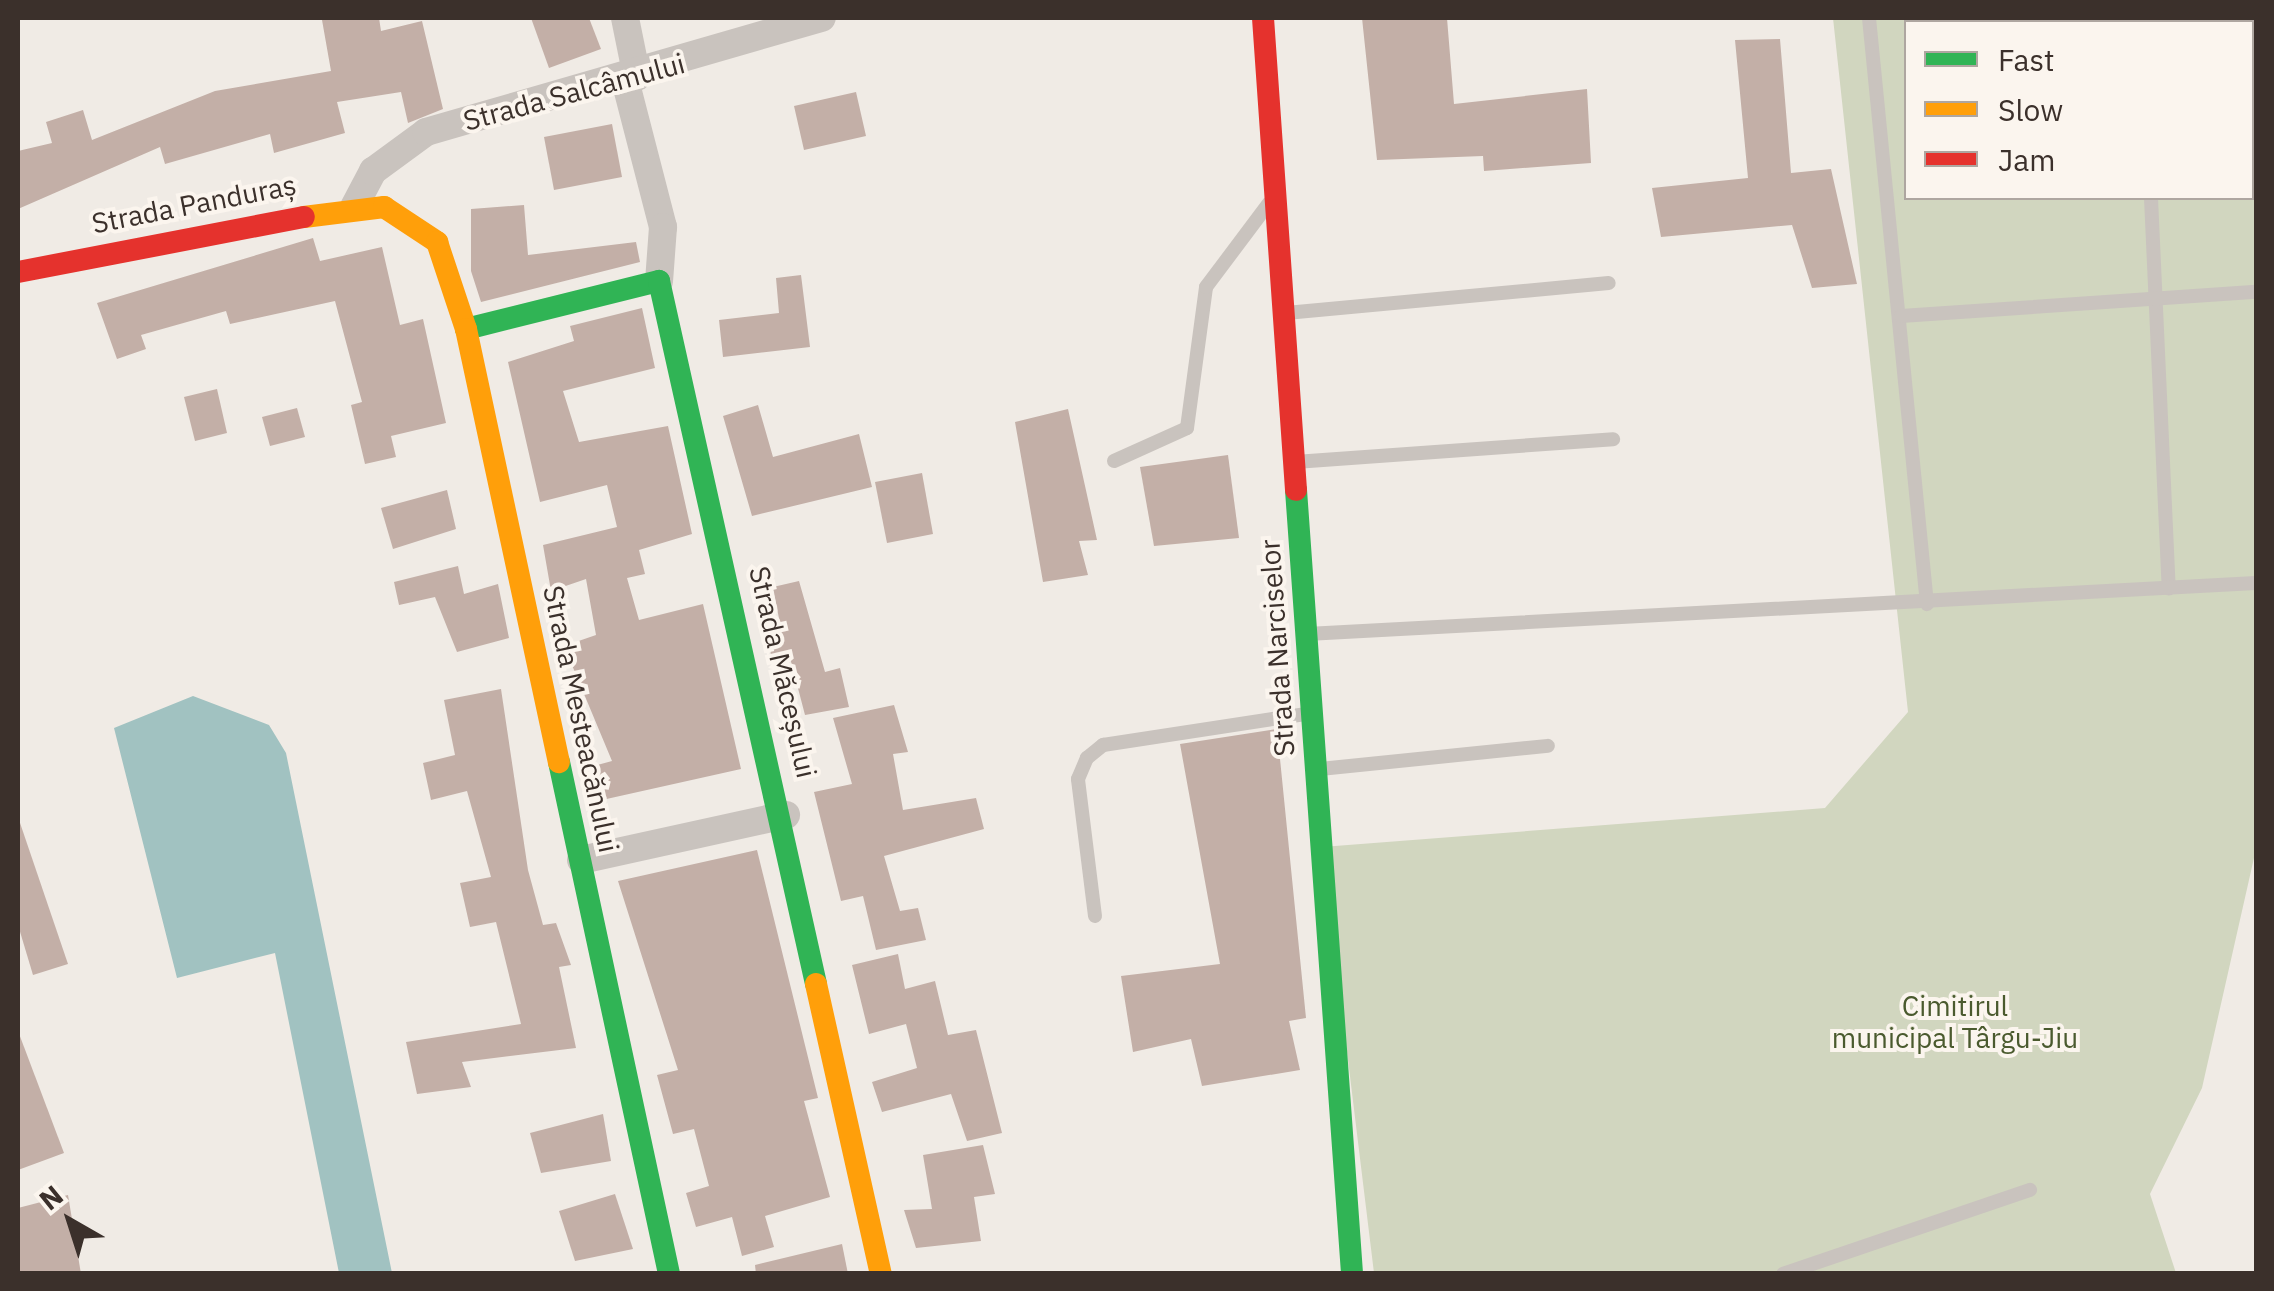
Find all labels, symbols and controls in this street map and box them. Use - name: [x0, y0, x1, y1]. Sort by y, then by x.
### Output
- legend: [1904, 20, 2254, 200]
- text: Fast: [1998, 40, 2055, 79]
- street label: Strada Salcâmului: [460, 46, 688, 138]
- text: Slow: [1998, 90, 2063, 129]
- text: Jam: [1998, 140, 2056, 179]
- street label: Strada Panduraș: [89, 168, 299, 240]
- street label: Strada Narciselor: [1253, 538, 1301, 758]
- street label: Strada Măceșului: [742, 563, 824, 781]
- street label: Strada Mesteacănului: [536, 582, 626, 856]
- park label: Cimitirul municipal Târgu-Jiu: [1832, 989, 2078, 1055]
- north arrow: [20, 1171, 120, 1271]
- text: N: [31, 1177, 70, 1218]

